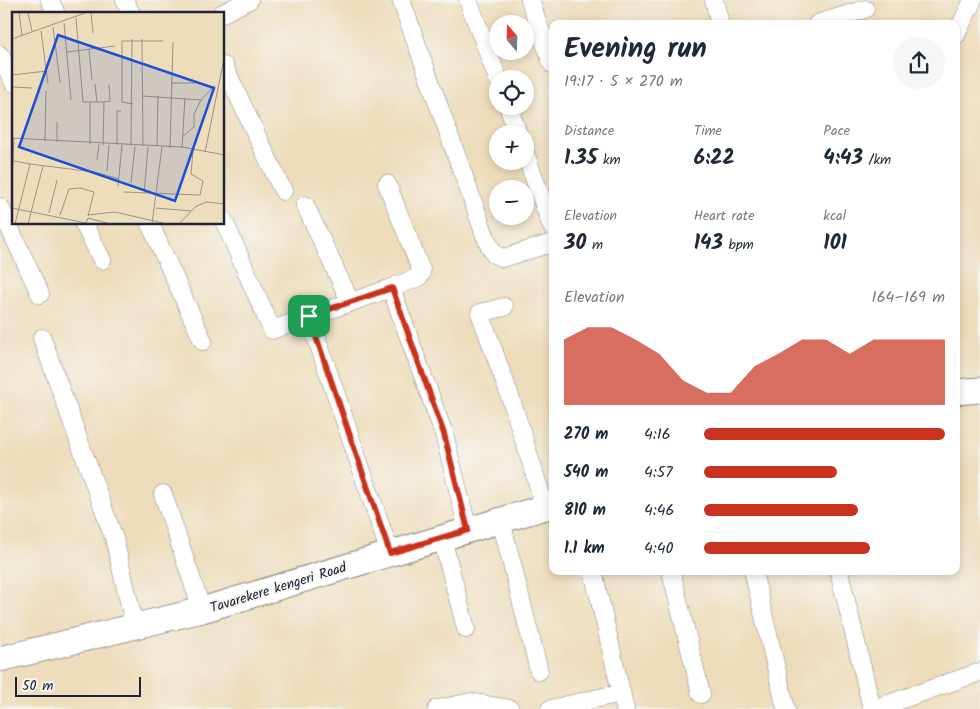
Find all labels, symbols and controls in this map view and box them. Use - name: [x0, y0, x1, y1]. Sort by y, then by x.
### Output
- inset map: [12, 12, 225, 225]
- north arrow: [489, 15, 534, 60]
- map controls: [489, 15, 534, 225]
- text: Evening run: [564, 27, 707, 72]
- button: share: [893, 37, 945, 89]
- text: 19:17 · 5 × 270 m: [564, 69, 683, 94]
- button: locate: [489, 70, 534, 115]
- text: Distance: [564, 120, 614, 142]
- text: Time: [694, 120, 722, 142]
- text: Pace: [823, 120, 850, 142]
- button: +: [489, 125, 534, 170]
- text: 1.35: [564, 142, 597, 175]
- text: 6:22: [694, 142, 735, 175]
- text: 4:43: [823, 142, 863, 175]
- text: km: [597, 149, 621, 171]
- text: /km: [863, 149, 891, 171]
- button: −: [489, 180, 534, 225]
- text: Elevation: [564, 205, 617, 227]
- text: Heart rate: [694, 205, 755, 227]
- text: kcal: [823, 205, 846, 227]
- text: 30: [564, 227, 586, 260]
- text: 143: [694, 227, 723, 260]
- text: 101: [823, 227, 847, 260]
- text: m: [586, 234, 603, 256]
- text: bpm: [723, 234, 754, 256]
- text: Elevation: [564, 285, 625, 310]
- text: 164–169 m: [872, 285, 945, 310]
- pin: [288, 295, 330, 337]
- icon: arrive: [295, 302, 323, 330]
- text: 270 m: [564, 422, 608, 447]
- text: 4:16: [644, 422, 671, 447]
- text: 540 m: [564, 460, 608, 485]
- text: 4:57: [644, 460, 673, 485]
- text: 810 m: [564, 498, 606, 523]
- text: 4:46: [644, 498, 674, 523]
- text: 1.1 km: [564, 536, 605, 561]
- text: 4:40: [644, 536, 674, 561]
- street label: Tavarekere kengeri Road: [207, 556, 350, 619]
- scale bar: [15, 674, 141, 697]
- text: 50 m: [22, 675, 53, 697]

